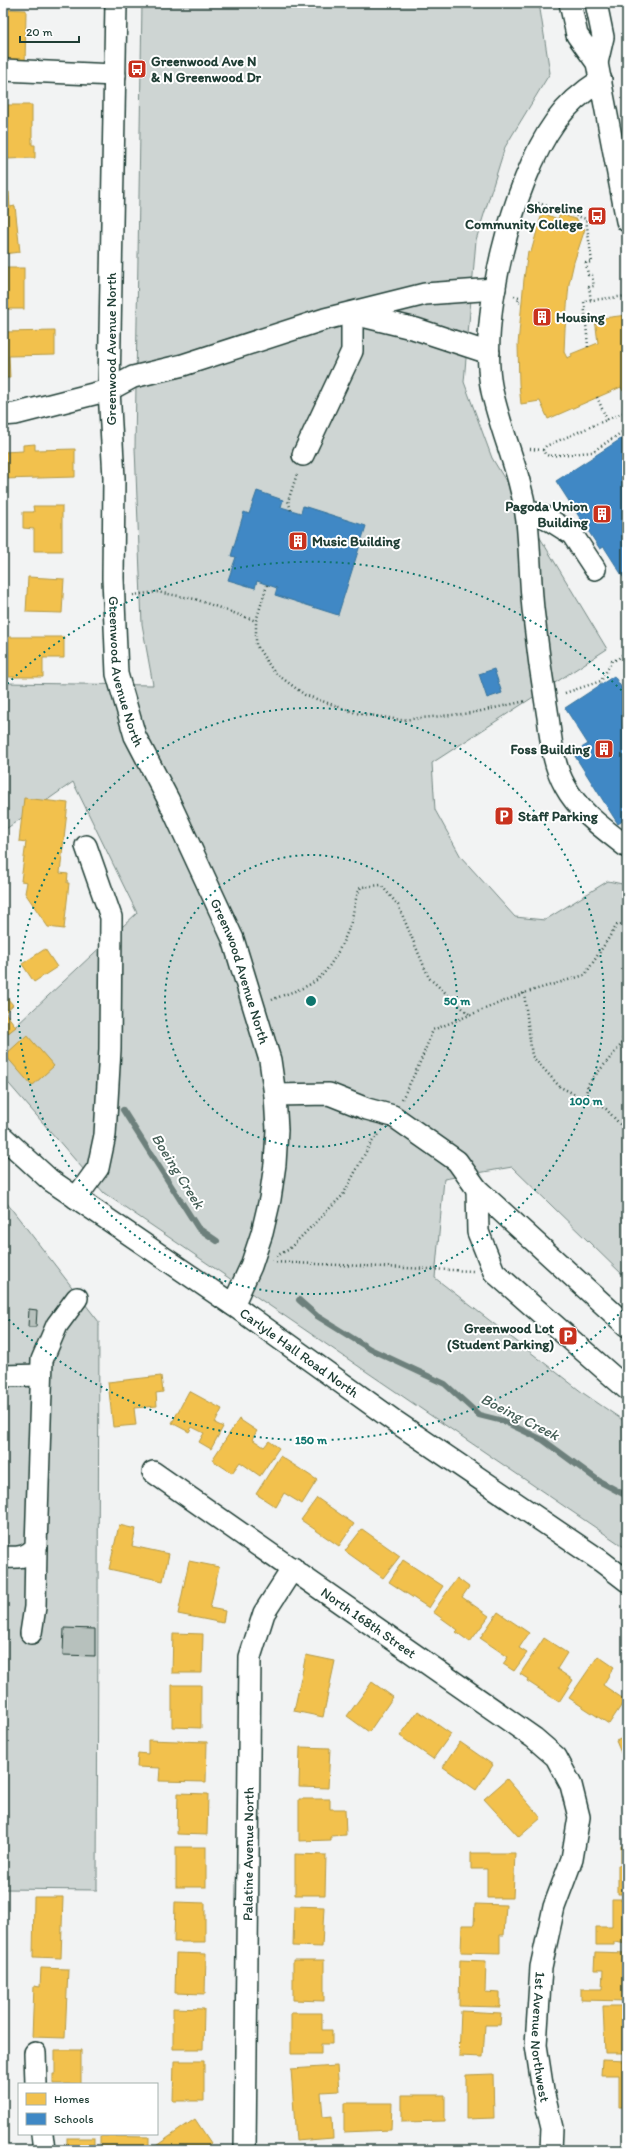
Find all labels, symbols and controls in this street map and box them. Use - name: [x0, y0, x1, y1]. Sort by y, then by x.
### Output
- scale bar: [20, 18, 79, 44]
- text: 20 m: [26, 25, 53, 39]
- place label: Greenwood Ave N & N Greenwood Dr: [151, 53, 262, 86]
- bus stop icon: Greenwood Ave N & N Greenwood Dr: [126, 58, 148, 80]
- place label: Shoreline Community College: [465, 200, 583, 233]
- bus stop icon: Shoreline Community College: [586, 205, 608, 227]
- street label: Greenwood Avenue North: [103, 272, 120, 426]
- building icon: Housing: [531, 306, 553, 328]
- place label: Housing: [556, 309, 606, 326]
- place label: Pagoda Union Building: [505, 498, 589, 531]
- building icon: Pagoda Union Building: [591, 503, 613, 525]
- building icon: Music Building: [287, 530, 309, 552]
- place label: Music Building: [312, 533, 401, 550]
- street label: Greenwood Avenue North: [105, 596, 147, 750]
- building icon: Foss Building: [593, 738, 615, 760]
- place label: Foss Building: [511, 741, 591, 758]
- parking icon: Staff Parking: [493, 805, 515, 827]
- place label: Staff Parking: [518, 808, 599, 825]
- street label: Greenwood Avenue North: [206, 896, 273, 1047]
- centre of rings: [304, 994, 318, 1008]
- text: 50 m: [444, 994, 471, 1008]
- text: 100 m: [569, 1094, 603, 1108]
- water label: Boeing Creek: [148, 1130, 209, 1213]
- street label: Carlyle Hall Road North: [236, 1305, 362, 1402]
- place label: Greenwood Lot (Student Parking): [447, 1320, 555, 1353]
- parking icon: Greenwood Lot (Student Parking): [557, 1325, 579, 1347]
- water label: Boeing Creek: [478, 1390, 563, 1445]
- text: 150 m: [295, 1433, 328, 1447]
- street label: North 168th Street: [317, 1584, 419, 1662]
- street label: Palatine Avenue North: [239, 1787, 258, 1921]
- street label: 1st Avenue Northwest: [527, 1971, 553, 2104]
- legend: [18, 2083, 158, 2135]
- text: Homes: [54, 2092, 90, 2106]
- text: Schools: [54, 2112, 93, 2126]

